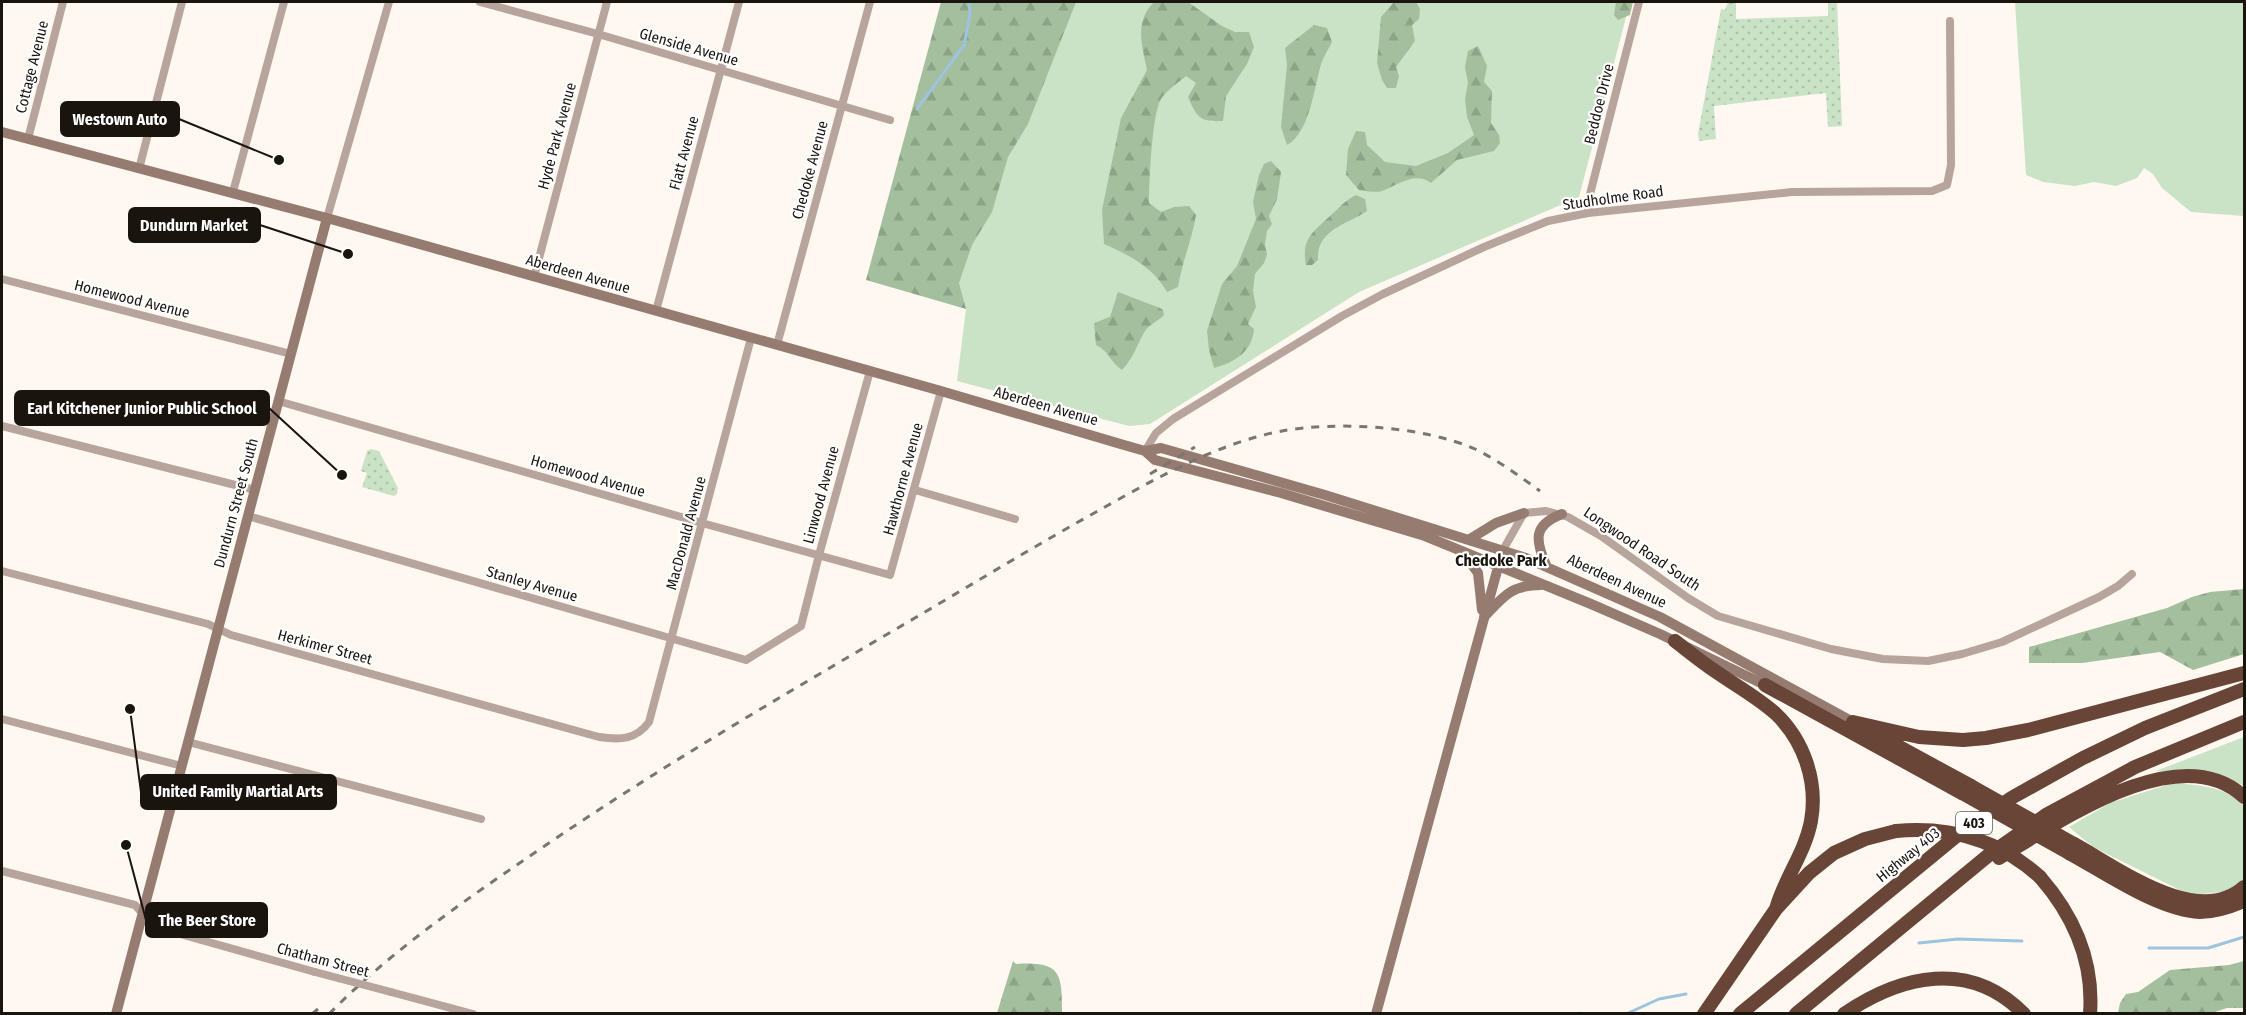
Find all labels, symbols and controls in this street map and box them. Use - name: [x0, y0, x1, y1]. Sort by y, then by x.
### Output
- street label: Cottage Avenue: [12, 19, 52, 115]
- street label: Glenside Avenue: [637, 24, 741, 70]
- street label: Beddoe Drive: [1580, 62, 1618, 146]
- street label: Hyde Park Avenue: [534, 81, 580, 191]
- callout: Westown Auto: [61, 102, 179, 136]
- text: Westown Auto: [73, 110, 168, 129]
- street label: Flatt Avenue: [665, 114, 703, 192]
- street label: Chedoke Avenue: [788, 119, 832, 221]
- street label: Studholme Road: [1561, 182, 1665, 214]
- callout: Dundurn Market: [129, 208, 260, 242]
- text: Dundurn Market: [140, 216, 248, 235]
- street label: Aberdeen Avenue: [524, 251, 632, 297]
- street label: Homewood Avenue: [72, 276, 192, 322]
- street label: Aberdeen Avenue: [992, 383, 1100, 429]
- callout: Earl Kitchener Junior Public School: [15, 391, 269, 425]
- text: Earl Kitchener Junior Public School: [27, 399, 257, 418]
- street label: Hawthorne Avenue: [879, 421, 927, 537]
- street label: Dundurn Street South: [210, 436, 262, 570]
- street label: Linwood Avenue: [799, 444, 843, 546]
- street label: Homewood Avenue: [529, 451, 647, 501]
- street label: MacDonald Avenue: [662, 474, 710, 592]
- street label: Longwood Road South: [1580, 503, 1704, 595]
- street label: Aberdeen Avenue: [1564, 550, 1670, 612]
- district label: Chedoke Park: [1455, 551, 1547, 570]
- street label: Stanley Avenue: [484, 562, 580, 606]
- street label: Herkimer Street: [276, 626, 374, 668]
- callout: United Family Martial Arts: [141, 775, 336, 809]
- text: United Family Martial Arts: [153, 782, 323, 801]
- road number: 403: [1956, 812, 1992, 834]
- street label: Highway 403: [1873, 824, 1944, 886]
- callout: The Beer Store: [146, 903, 267, 937]
- text: The Beer Store: [158, 911, 256, 930]
- street label: Chatham Street: [275, 939, 371, 981]

